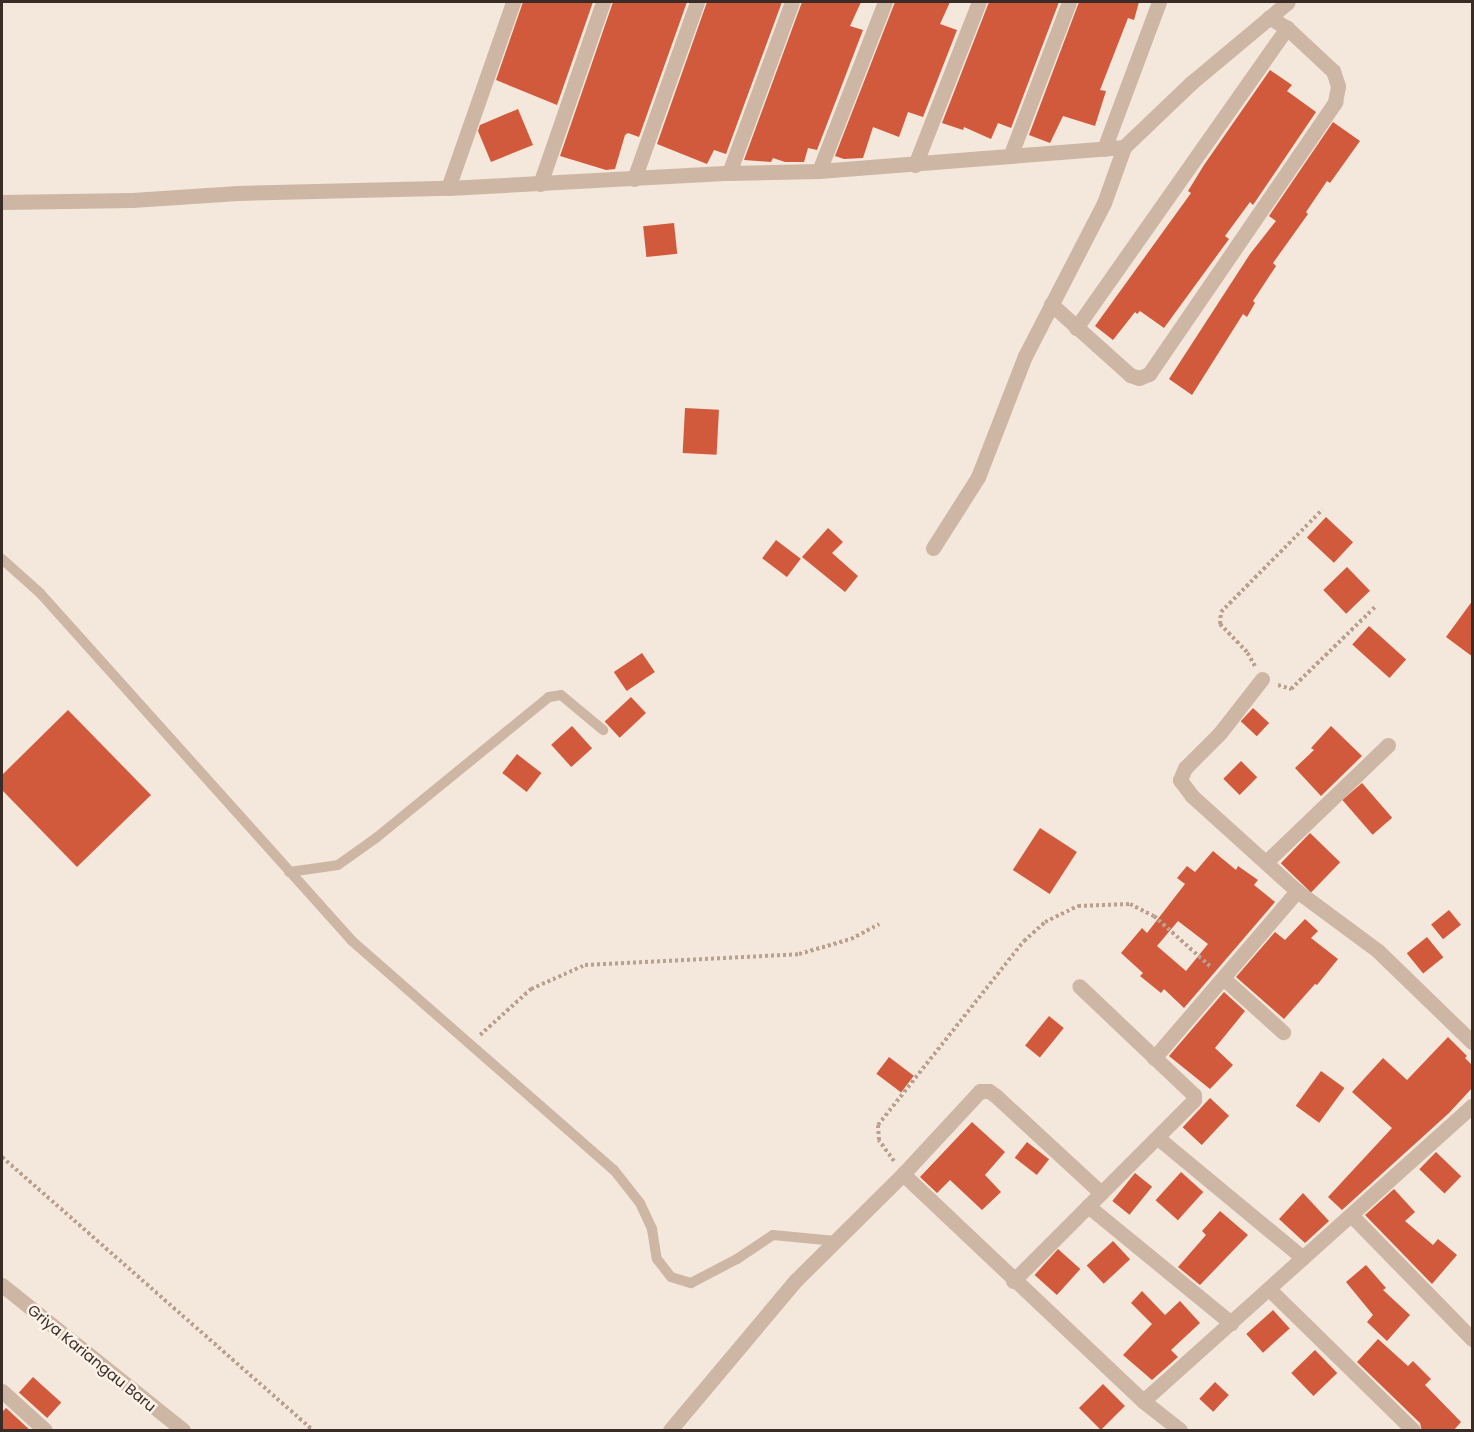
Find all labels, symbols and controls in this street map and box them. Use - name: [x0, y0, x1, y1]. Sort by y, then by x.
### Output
- street label: Griya Kariangau Baru: [24, 1301, 160, 1415]

